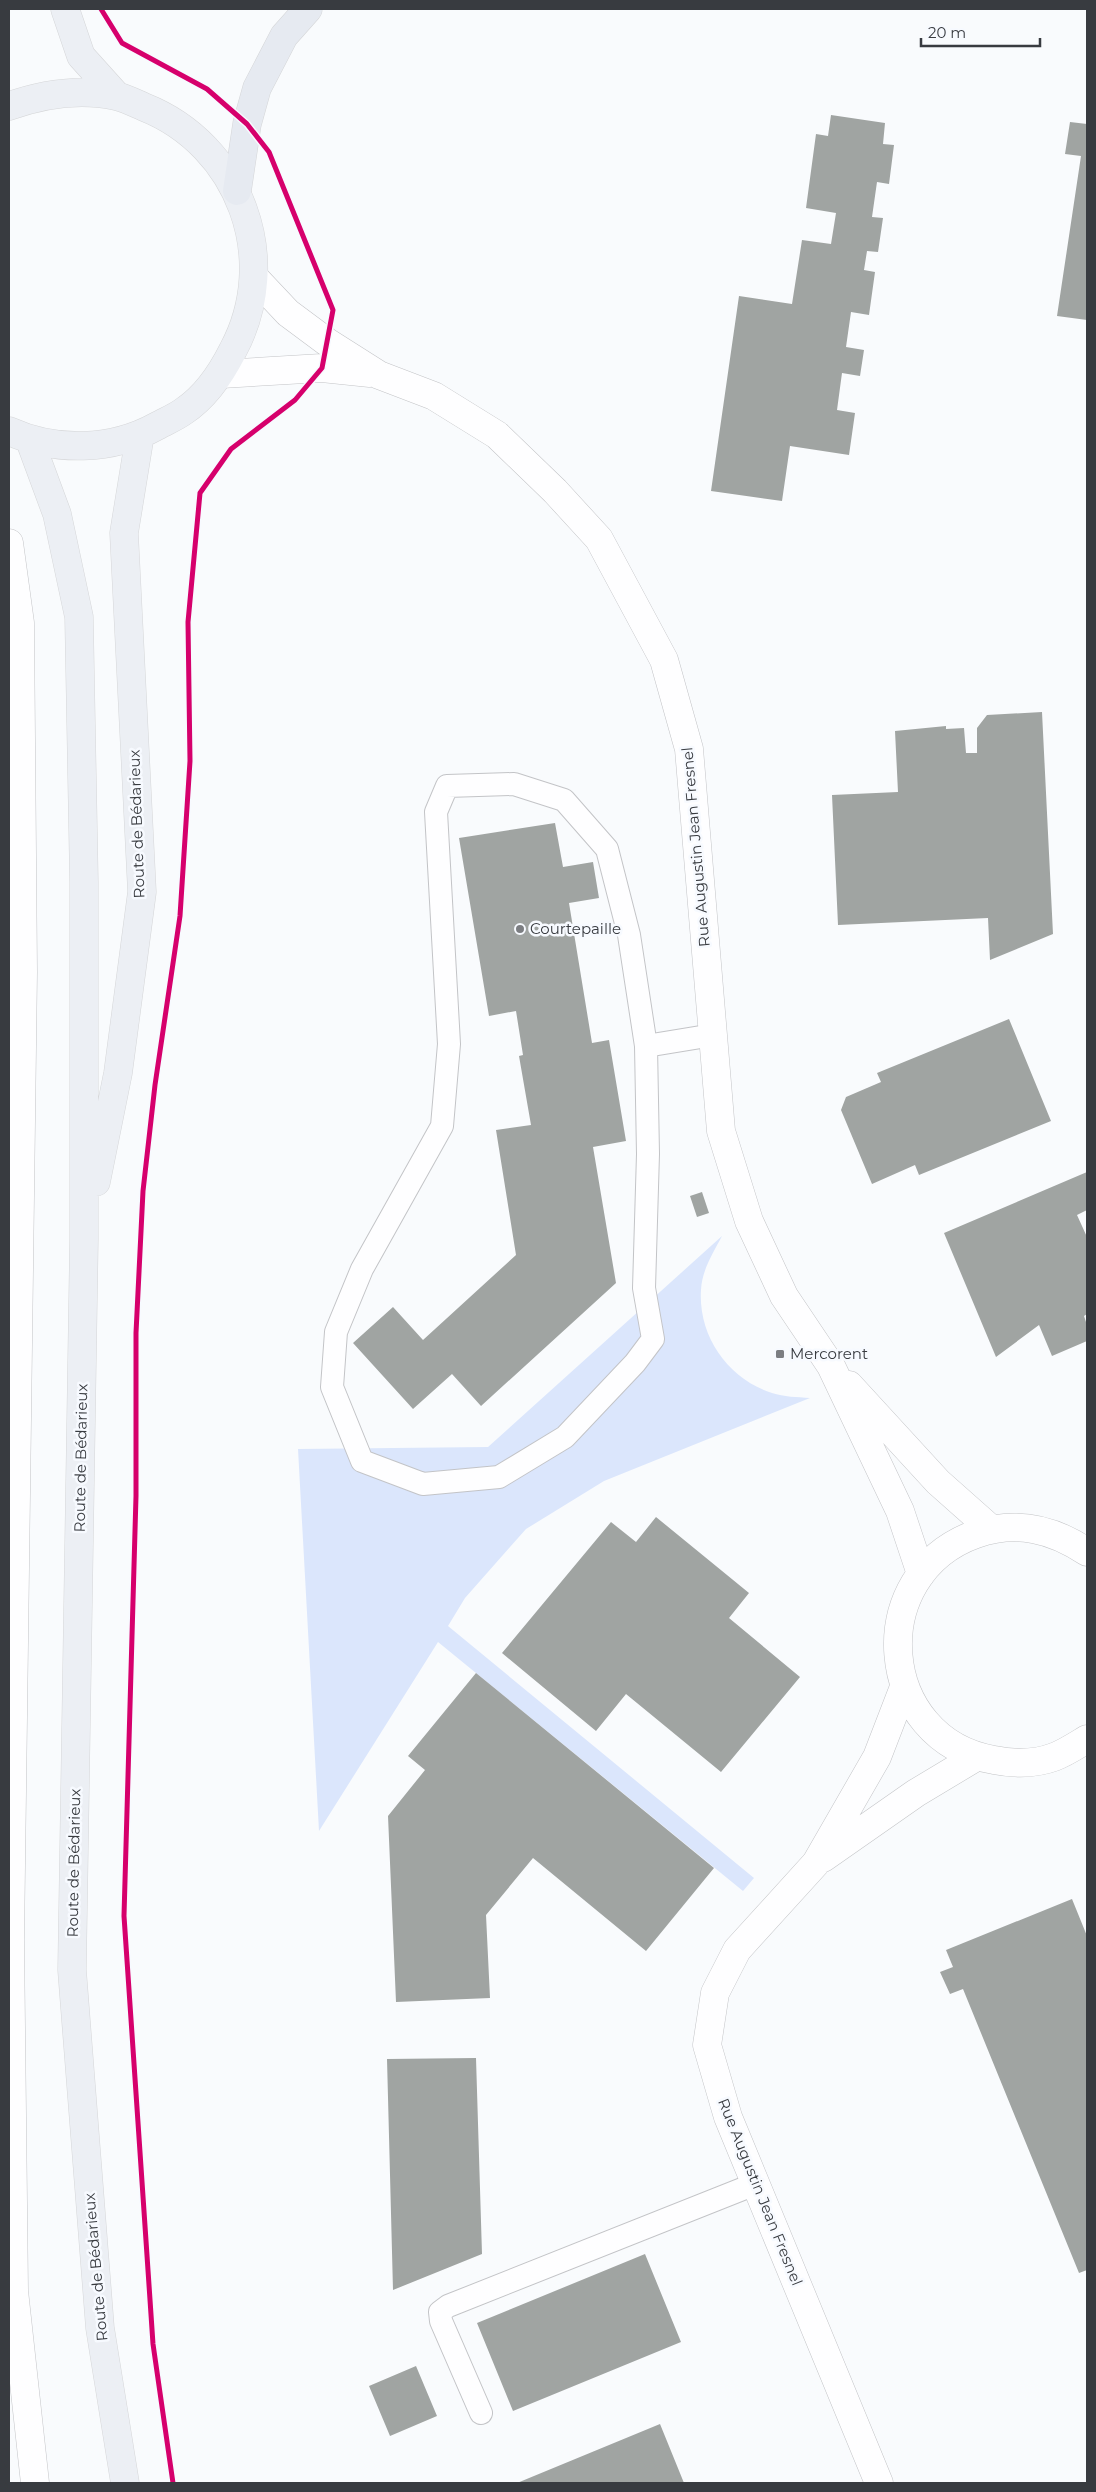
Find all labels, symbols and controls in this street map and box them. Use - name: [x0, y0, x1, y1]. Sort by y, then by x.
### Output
- scale bar: [921, 15, 1040, 47]
- text: 20 m: [928, 23, 966, 42]
- street label: Rue Augustin Jean Fresnel: [677, 746, 714, 948]
- street label: Route de Bédarieux: [124, 749, 149, 899]
- place label: Courtepaille: [530, 919, 621, 938]
- marker: Courtepaille: [514, 923, 526, 935]
- place label: Mercorent: [790, 1344, 868, 1363]
- marker: Mercorent: [774, 1348, 786, 1360]
- street label: Route de Bédarieux: [70, 1383, 91, 1533]
- street label: Route de Bédarieux: [63, 1788, 84, 1938]
- street label: Rue Augustin Jean Fresnel: [714, 2095, 807, 2288]
- street label: Route de Bédarieux: [80, 2192, 111, 2342]

